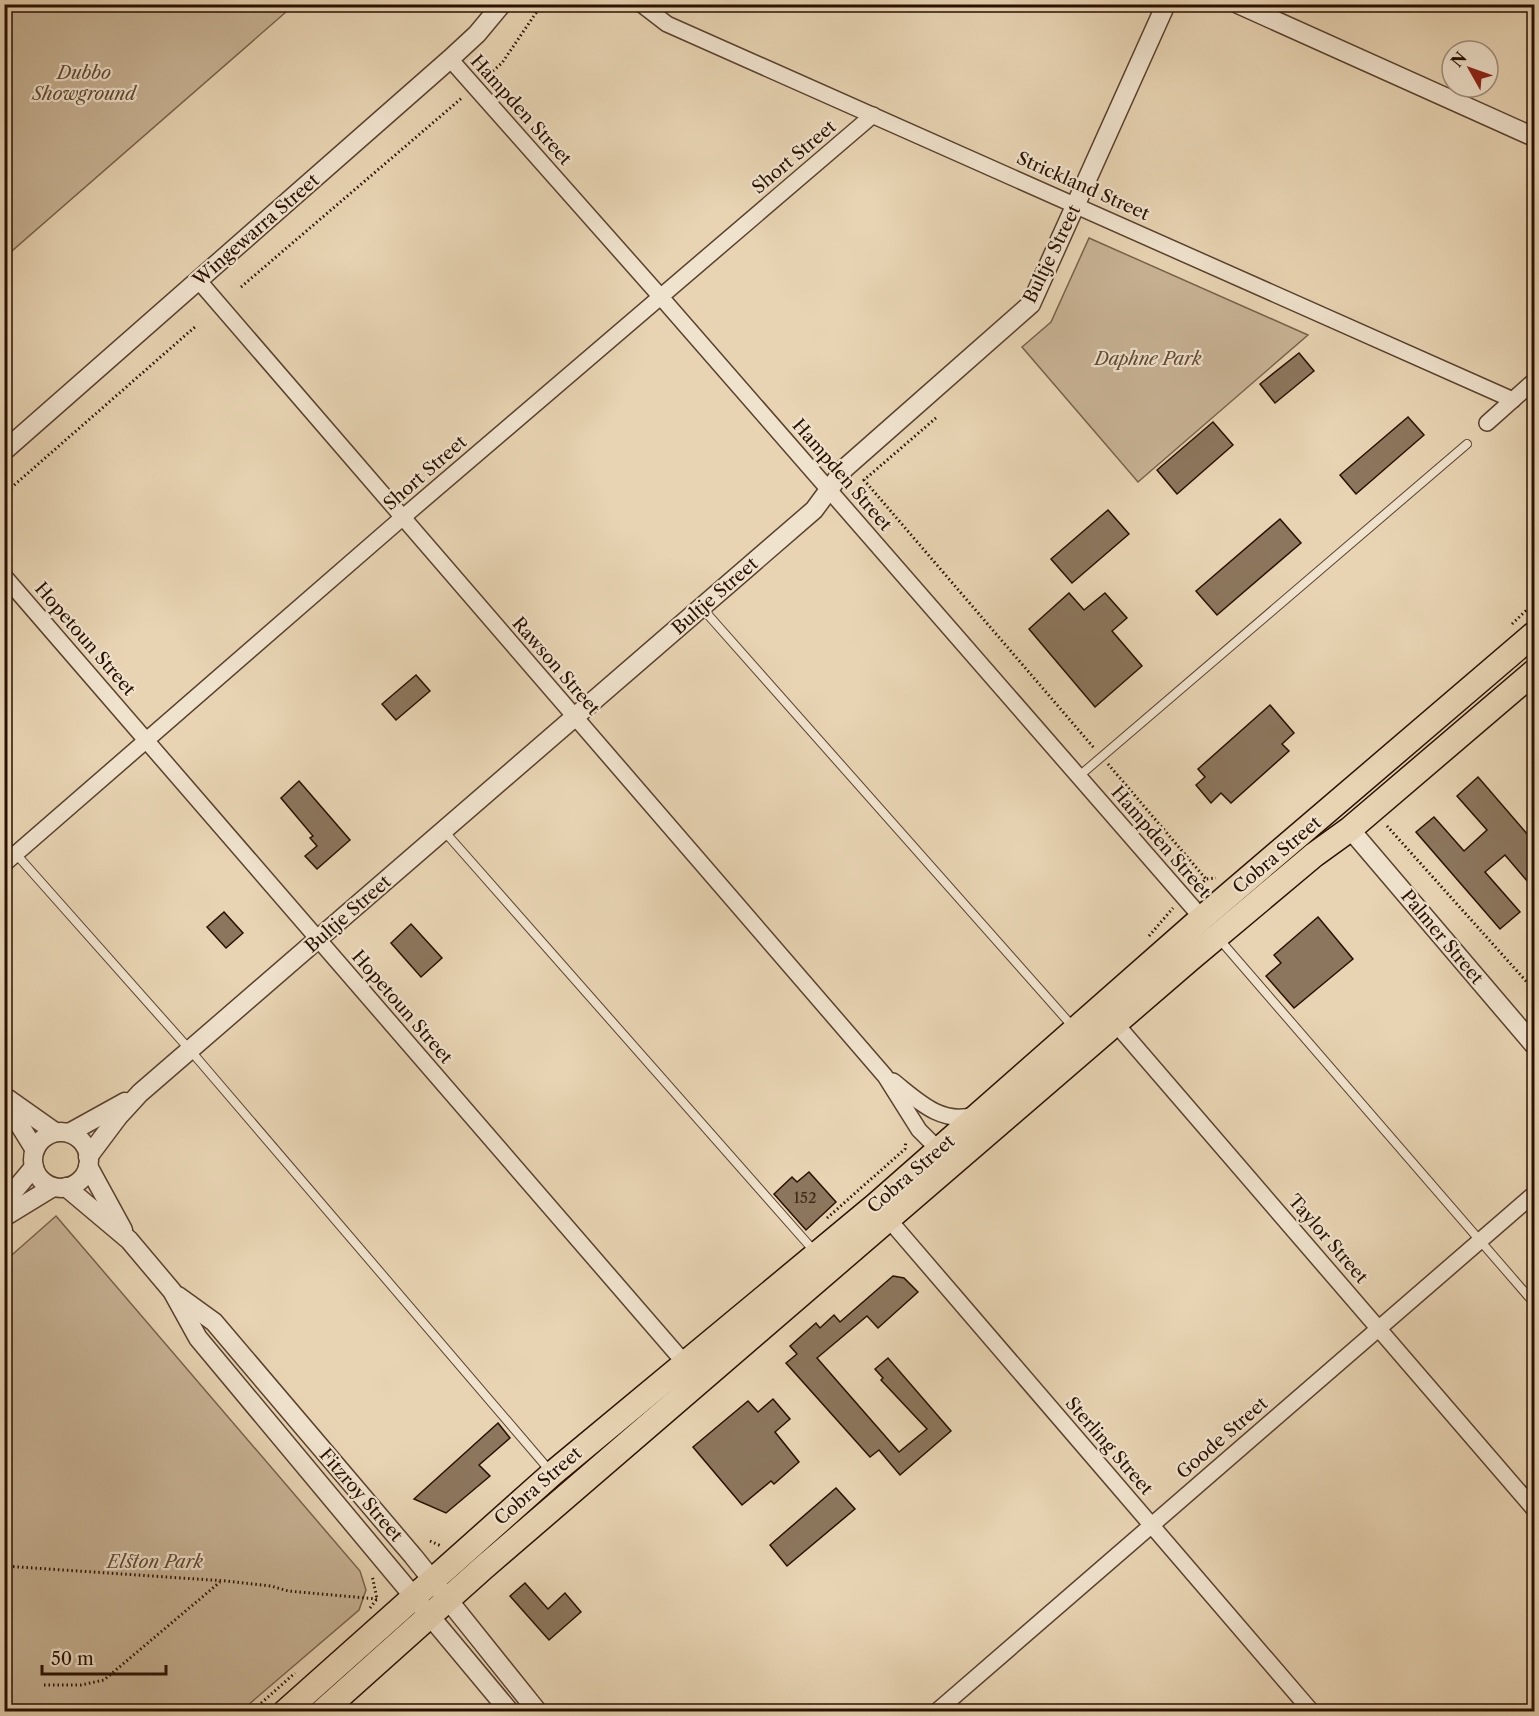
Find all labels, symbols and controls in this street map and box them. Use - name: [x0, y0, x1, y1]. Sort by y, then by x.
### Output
- north arrow: [1440, 39, 1500, 99]
- text: N: [1446, 48, 1471, 71]
- street label: Hampden Street: [466, 50, 577, 170]
- park label: Dubbo Showground: [31, 62, 138, 105]
- street label: Short Street: [748, 115, 841, 198]
- street label: Strickland Street: [1013, 147, 1153, 225]
- street label: Wingewarra Street: [188, 169, 324, 291]
- street label: Bultje Street: [1019, 201, 1085, 307]
- park label: Daphne Park: [1093, 348, 1202, 370]
- street label: Hampden Street: [788, 415, 897, 536]
- street label: Short Street: [379, 431, 471, 515]
- street label: Bultje Street: [668, 552, 763, 639]
- street label: Hopetoun Street: [30, 578, 141, 701]
- street label: Rawson Street: [507, 612, 605, 720]
- street label: Hampden Street: [1107, 782, 1216, 903]
- street label: Cobra Street: [1228, 811, 1326, 898]
- street label: Bultje Street: [301, 870, 396, 957]
- street label: Palmer Street: [1396, 885, 1488, 989]
- street label: Hopetoun Street: [347, 946, 458, 1069]
- street label: Cobra Street: [863, 1130, 960, 1218]
- house number: 152: [793, 1188, 817, 1207]
- street label: Taylor Street: [1284, 1190, 1373, 1288]
- street label: Goode Street: [1172, 1392, 1272, 1484]
- street label: Sterling Street: [1061, 1393, 1158, 1500]
- street label: Cobra Street: [490, 1442, 587, 1530]
- street label: Fitzroy Street: [315, 1444, 408, 1546]
- park label: Elston Park: [105, 1551, 204, 1573]
- scale bar: [42, 1638, 166, 1676]
- text: 50 m: [51, 1648, 94, 1670]

